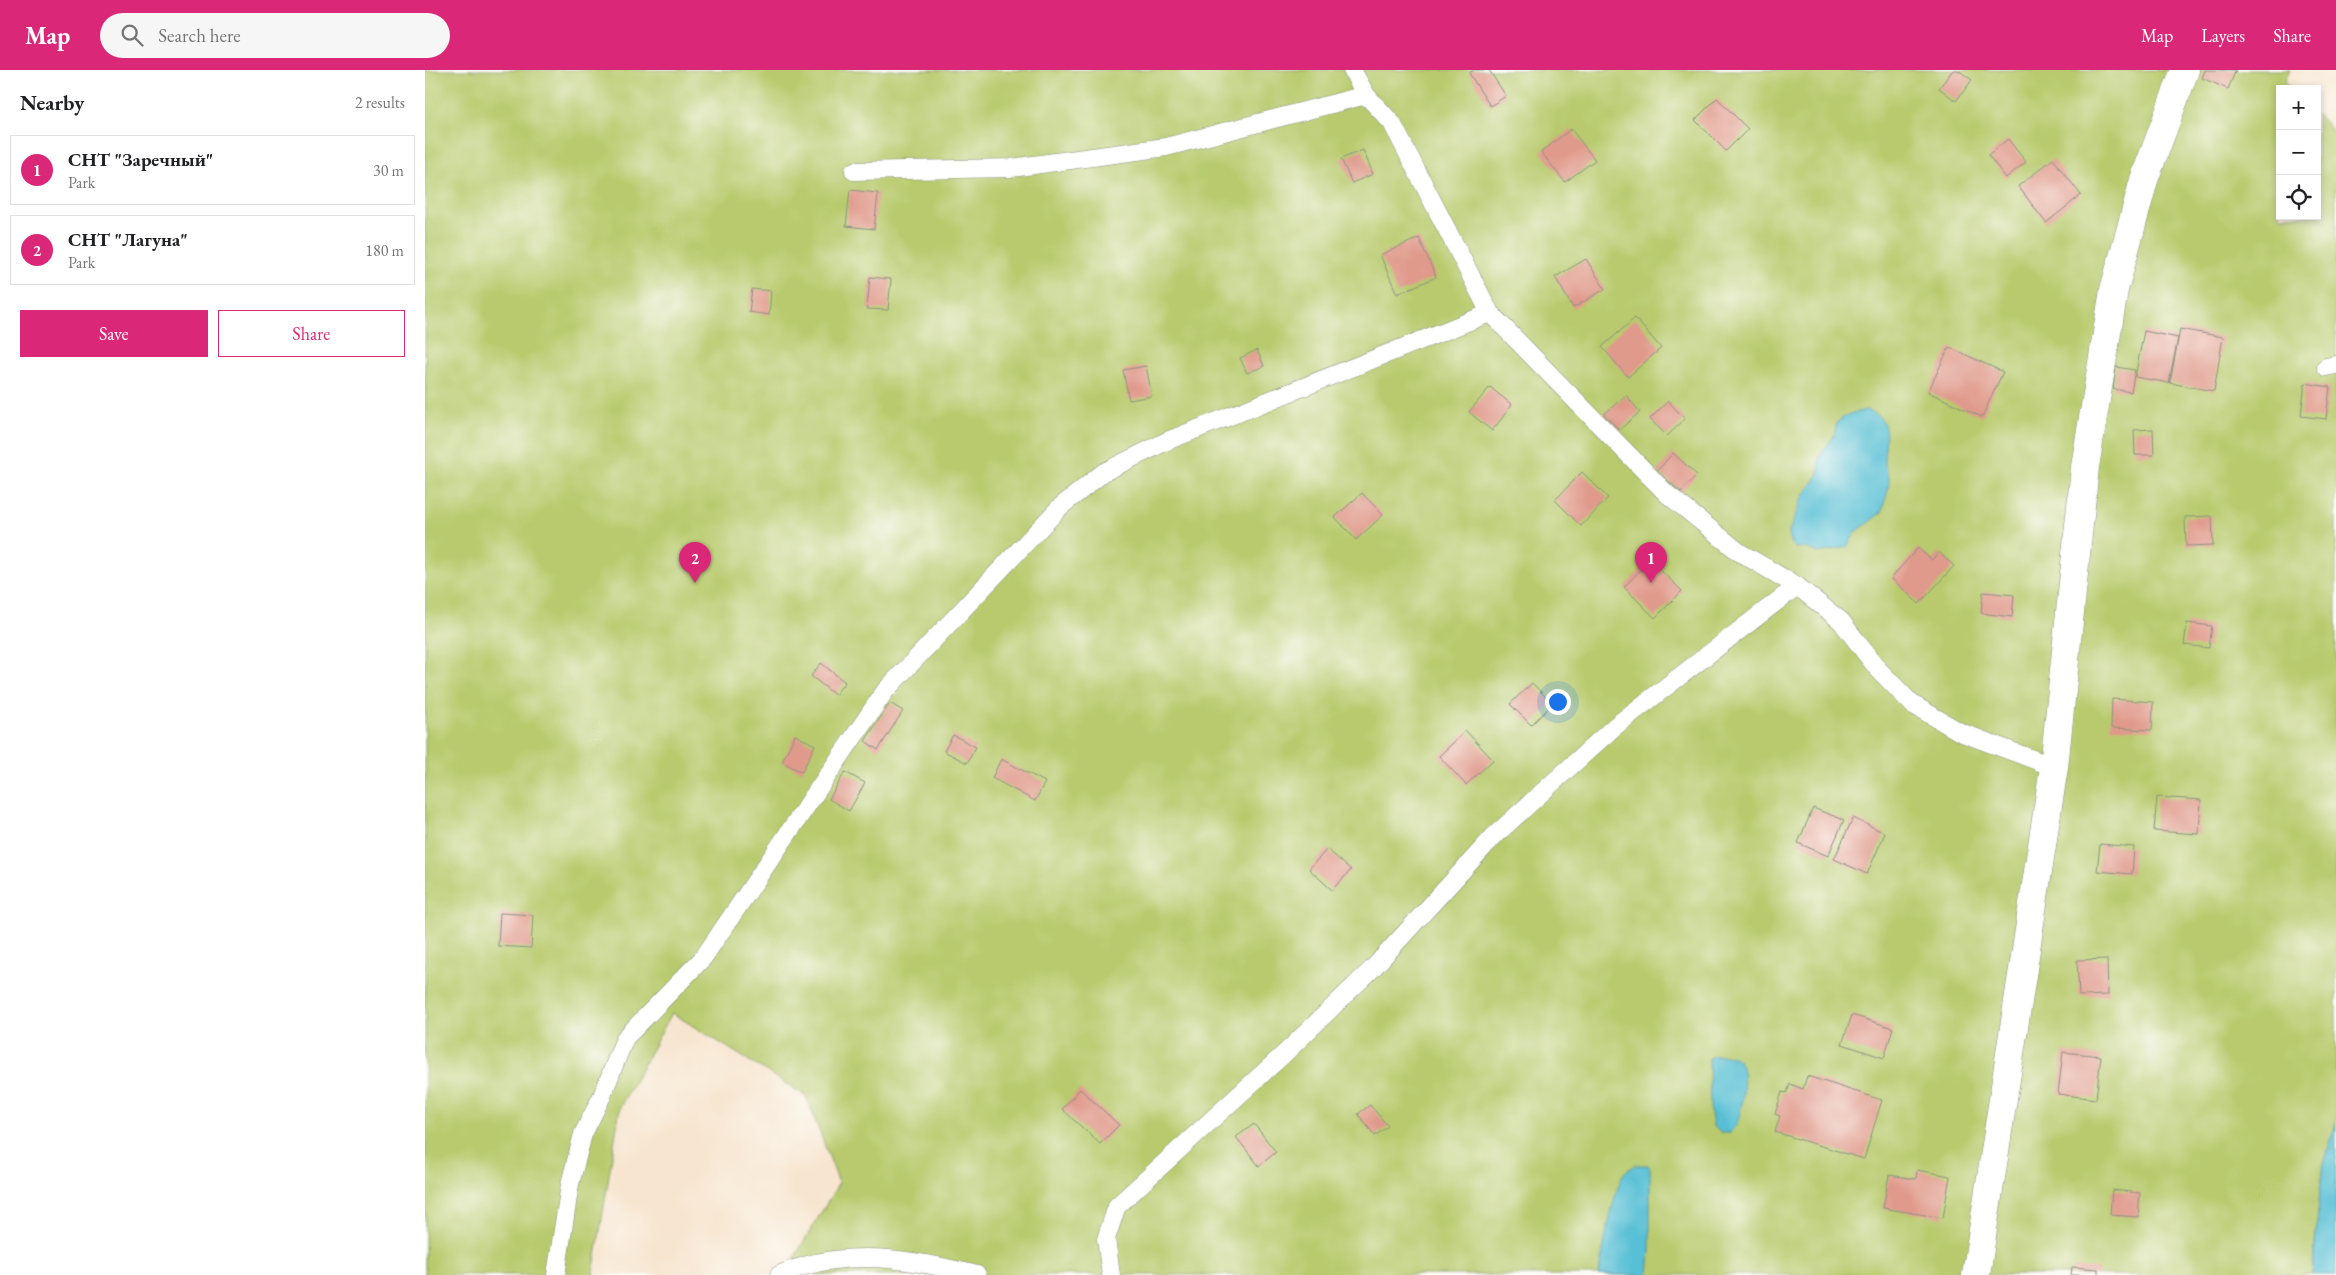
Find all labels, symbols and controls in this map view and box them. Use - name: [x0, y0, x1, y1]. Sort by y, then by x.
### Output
- search box: [100, 13, 450, 58]
- text: Map: [25, 20, 70, 51]
- icon: search: [118, 21, 146, 49]
- text: Search here: [158, 23, 241, 48]
- text: Map: [2141, 24, 2173, 47]
- text: Layers: [2201, 24, 2245, 47]
- text: Share: [2273, 24, 2311, 47]
- map controls: [2276, 85, 2321, 220]
- button: +: [2276, 85, 2321, 130]
- text: Nearby: [20, 89, 84, 116]
- text: 2 results: [355, 92, 405, 113]
- button: −: [2276, 130, 2321, 175]
- text: СНТ "Заречный": [68, 147, 213, 172]
- text: 1: [33, 160, 41, 181]
- text: 30 m: [373, 160, 404, 181]
- text: Park: [68, 172, 95, 193]
- button: locate: [2276, 175, 2321, 220]
- text: СНТ "Лагуна": [68, 227, 188, 252]
- text: 2: [33, 240, 41, 261]
- text: 180 m: [365, 240, 404, 261]
- text: Park: [68, 252, 95, 273]
- button: Save: [20, 310, 208, 357]
- button: Share: [218, 310, 405, 357]
- pin: 2: [679, 542, 711, 583]
- pin: 1: [1635, 542, 1667, 583]
- your location: [1545, 689, 1571, 715]

